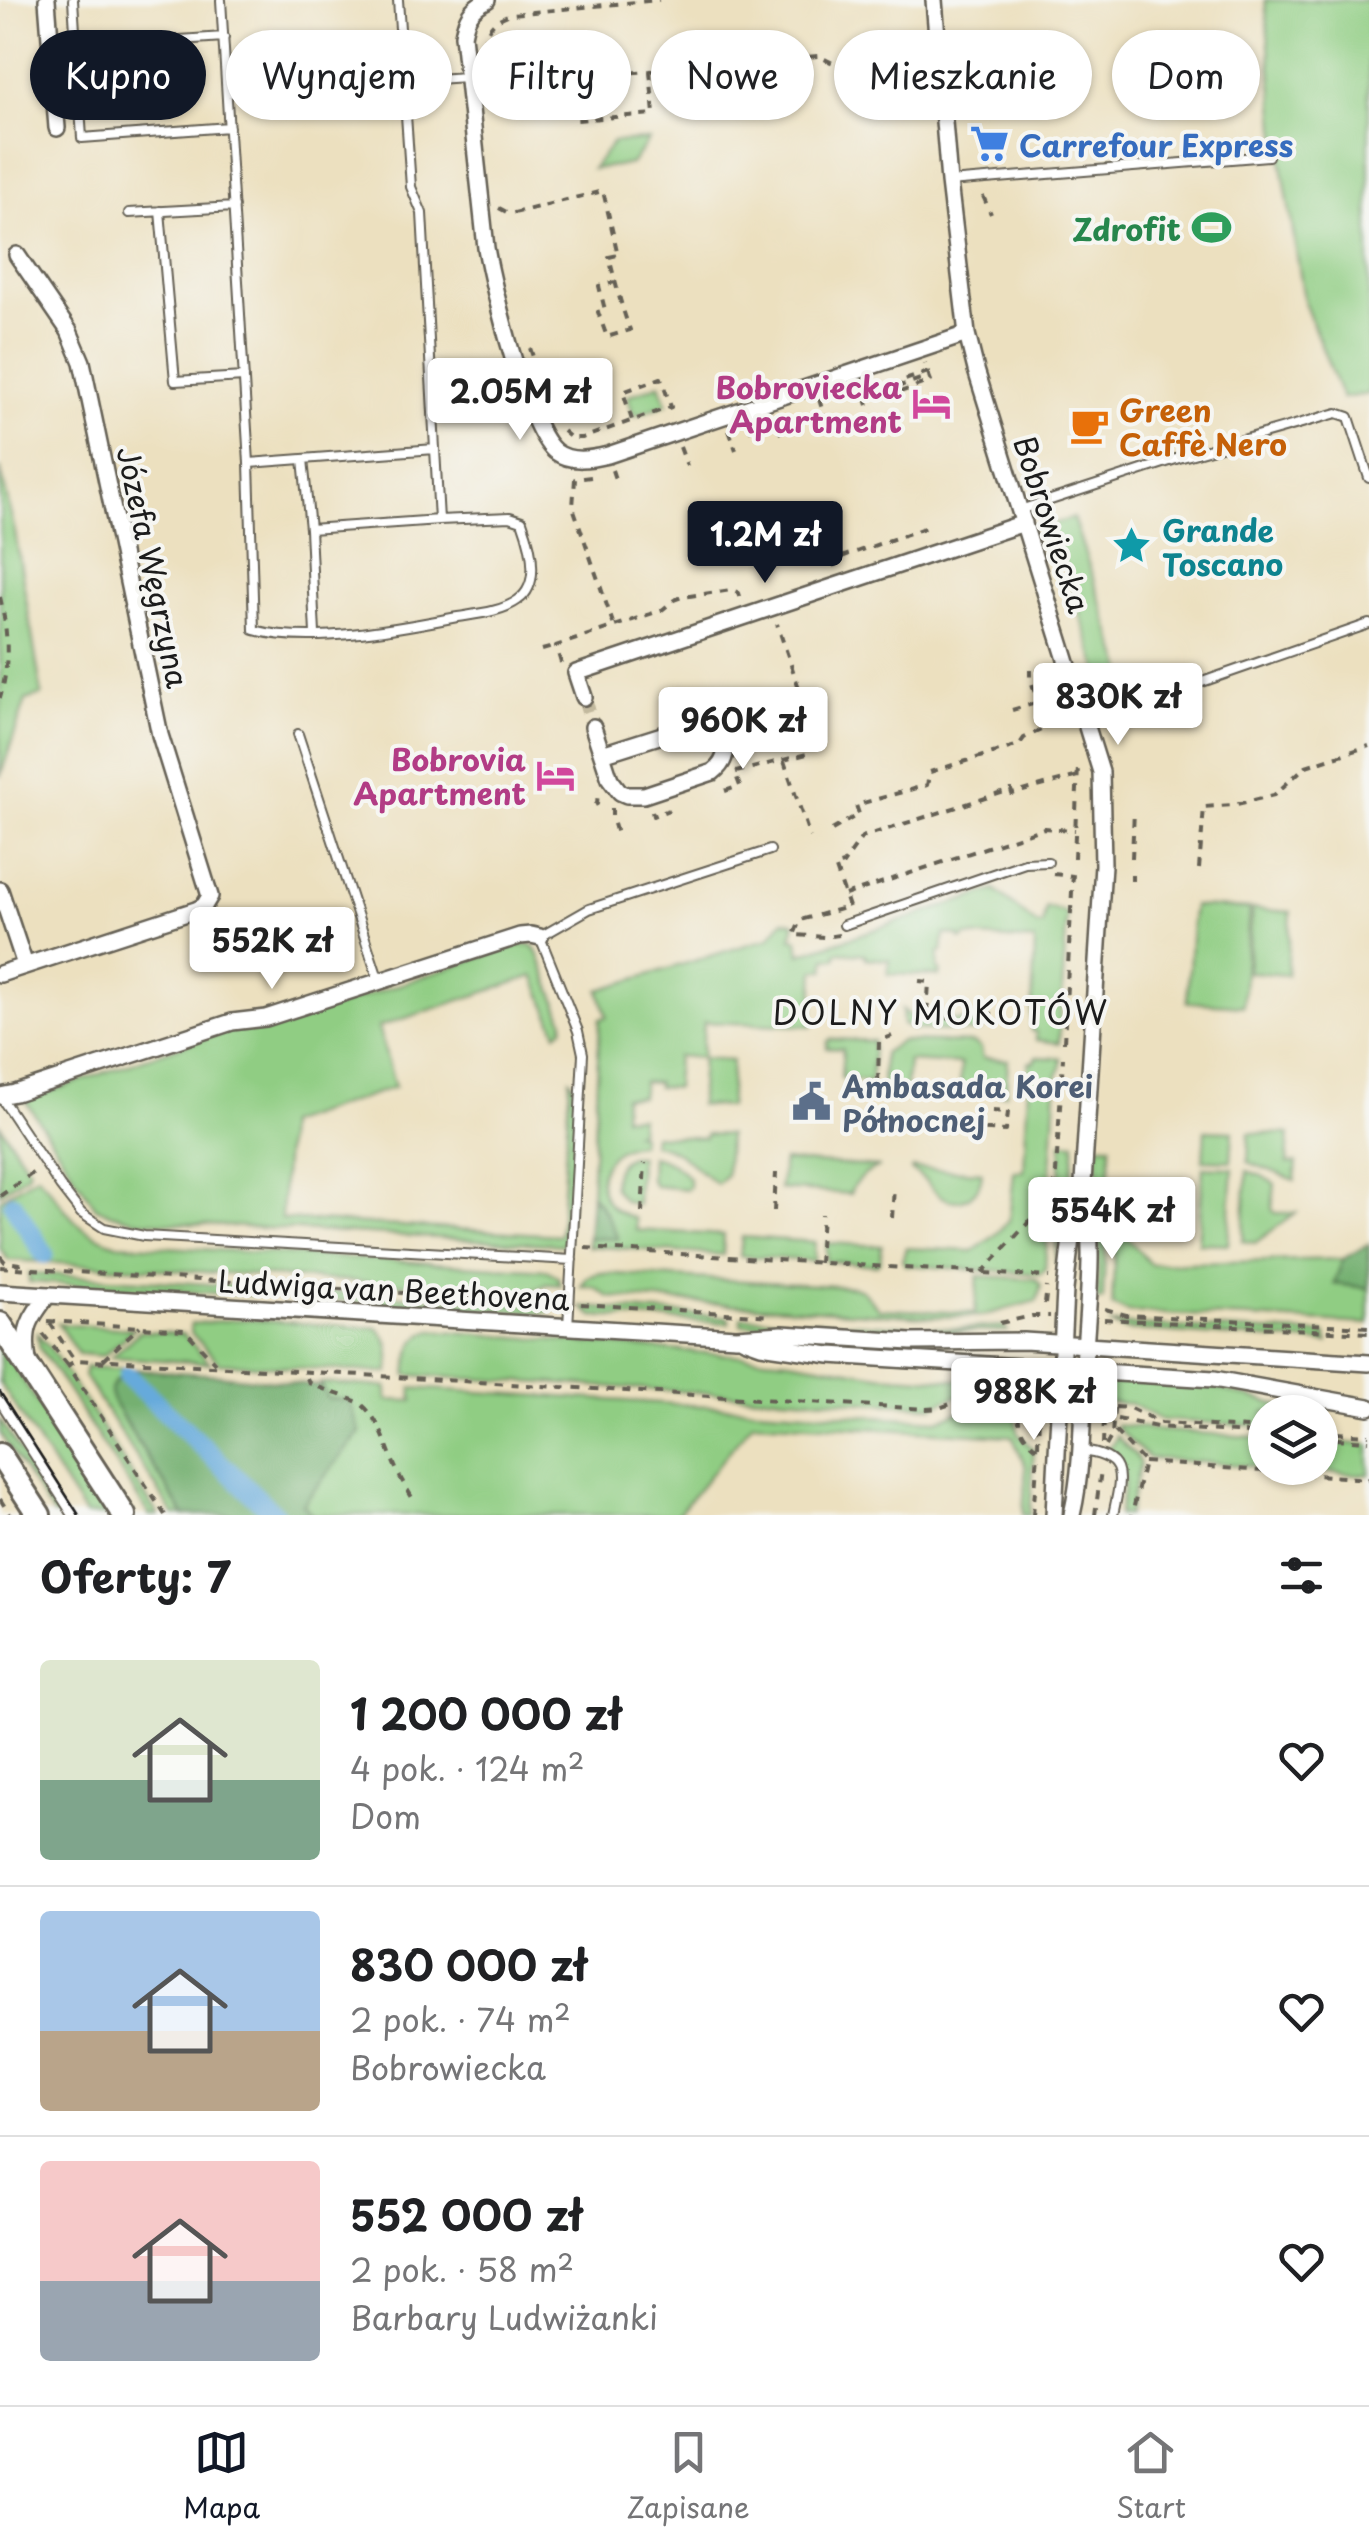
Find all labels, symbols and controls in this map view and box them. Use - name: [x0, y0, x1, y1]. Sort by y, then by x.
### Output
- chip: Kupno: [30, 30, 206, 120]
- chip: Wynajem: [226, 30, 452, 120]
- chip: Filtry: [472, 30, 631, 120]
- chip: Nowe: [651, 30, 814, 120]
- chip: Mieszkanie: [834, 30, 1092, 120]
- chip: Dom: [1112, 30, 1260, 120]
- place label: Carrefour Express: [1019, 122, 1293, 167]
- supermarket icon: Carrefour Express: [968, 123, 1010, 165]
- place label: Zdrofit: [1073, 206, 1181, 251]
- sports icon: Zdrofit: [1190, 207, 1232, 249]
- pin: 2.05M zł: [417, 358, 623, 443]
- place label: Bobroviecka Apartment: [716, 364, 903, 443]
- text: 2.05M zł: [450, 366, 590, 414]
- hotel icon: Bobroviecka Apartment: [911, 382, 953, 424]
- place label: Green Caffè Nero: [1119, 387, 1287, 466]
- cafe icon: Green Caffè Nero: [1068, 405, 1110, 447]
- street label: Bobrowiecka: [1003, 430, 1103, 619]
- street label: Józefa Węgrzyna: [106, 442, 202, 692]
- pin: 1.2M zł: [673, 501, 857, 586]
- place label: Grande Toscano: [1162, 507, 1283, 586]
- text: 1.2M zł: [710, 509, 820, 557]
- place icon: Grande Toscano: [1111, 525, 1153, 567]
- pin: 830K zł: [1026, 663, 1210, 748]
- text: 830K zł: [1055, 671, 1181, 719]
- pin: 960K zł: [651, 687, 835, 772]
- text: 960K zł: [681, 695, 805, 743]
- place label: Bobrovia Apartment: [353, 736, 526, 815]
- hotel icon: Bobrovia Apartment: [535, 754, 577, 796]
- pin: 552K zł: [180, 907, 364, 992]
- text: 552K zł: [212, 915, 332, 963]
- district label: DOLNY MOKOTÓW: [772, 988, 1110, 1036]
- place label: Ambasada Korei Północnej: [841, 1063, 1093, 1142]
- public building icon: Ambasada Korei Północnej: [791, 1081, 833, 1123]
- pin: 554K zł: [1020, 1177, 1204, 1262]
- text: 554K zł: [1050, 1185, 1174, 1233]
- street label: Ludwiga van Beethovena: [217, 1257, 571, 1321]
- pin: 988K zł: [942, 1358, 1126, 1443]
- text: 988K zł: [973, 1366, 1095, 1414]
- map controls: [1248, 1395, 1338, 1485]
- button: layers: [1248, 1395, 1338, 1485]
- text: Oferty: 7: [40, 1544, 231, 1607]
- icon: filters: [1274, 1548, 1329, 1603]
- text: 1 200 000 zł: [350, 1681, 621, 1744]
- icon: home: [120, 1700, 240, 1820]
- icon: heart: [1274, 1733, 1329, 1788]
- text: 4 pok. · 124 m²: [350, 1744, 585, 1792]
- text: Dom: [350, 1792, 421, 1840]
- text: 830 000 zł: [350, 1932, 586, 1995]
- icon: home: [120, 1951, 240, 2071]
- icon: heart: [1274, 1984, 1329, 2039]
- text: 2 pok. · 74 m²: [350, 1995, 571, 2043]
- text: Bobrowiecka: [350, 2043, 546, 2091]
- text: 552 000 zł: [350, 2182, 582, 2245]
- icon: home: [120, 2201, 240, 2321]
- icon: heart: [1274, 2234, 1329, 2289]
- text: 2 pok. · 58 m²: [350, 2245, 574, 2293]
- text: Barbary Ludwiżanki: [350, 2293, 658, 2341]
- tab: Mapa: [183, 2425, 260, 2528]
- tab: Zapisane: [626, 2425, 750, 2528]
- tab: Start: [1116, 2425, 1186, 2528]

